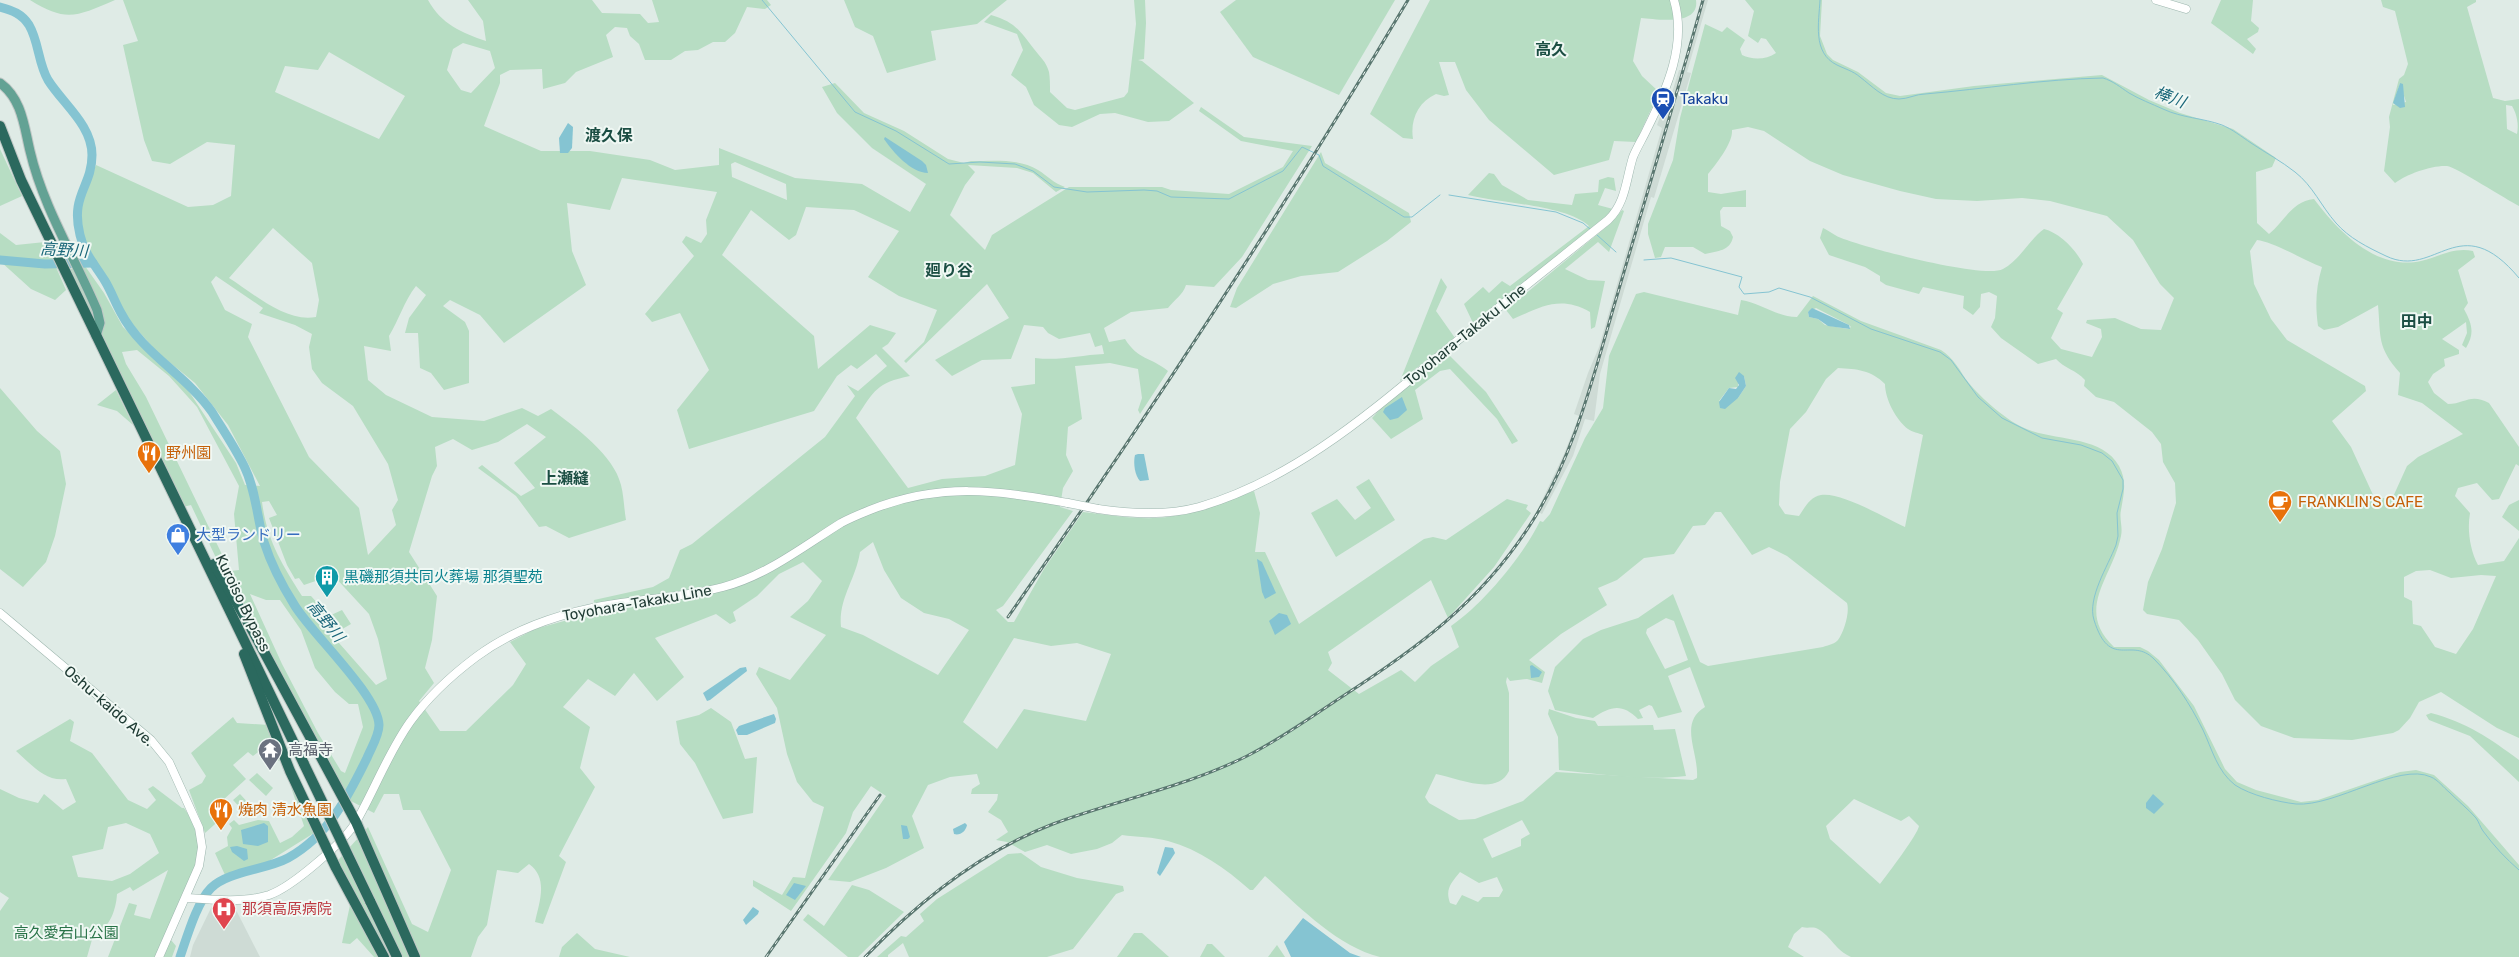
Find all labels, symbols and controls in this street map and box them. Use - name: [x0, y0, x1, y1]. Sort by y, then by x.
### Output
- district label: 高久: [1535, 40, 1567, 59]
- water label: 棒川: [2152, 82, 2190, 112]
- station icon: Takaku: [1650, 86, 1676, 120]
- place label: Takaku: [1680, 90, 1728, 108]
- district label: 渡久保: [585, 126, 633, 145]
- water label: 高野川: [40, 239, 90, 261]
- district label: 廻り谷: [925, 261, 973, 280]
- street label: Toyohara-Takaku Line: [1401, 280, 1529, 390]
- district label: 田中: [2401, 312, 2433, 331]
- restaurant icon: 野州園: [136, 440, 162, 474]
- place label: 野州園: [166, 444, 211, 462]
- district label: 上瀬縫: [541, 469, 589, 488]
- cafe icon: FRANKLIN'S CAFE: [2267, 489, 2293, 523]
- place label: FRANKLIN'S CAFE: [2298, 493, 2423, 511]
- shop icon: 大型ランドリー: [165, 522, 191, 556]
- place label: 大型ランドリー: [196, 526, 301, 544]
- street label: Kuroiso Bypass: [212, 551, 275, 655]
- building icon: 黒磯那須共同火葬場 那須聖苑: [314, 564, 340, 598]
- place label: 黒磯那須共同火葬場 那須聖苑: [344, 568, 543, 586]
- street label: Toyohara-Takaku Line: [561, 581, 713, 625]
- water label: 高野川: [304, 596, 350, 647]
- street label: Oshu-kaido Ave.: [60, 662, 158, 750]
- temple icon: 高福寺: [257, 737, 283, 771]
- place label: 高福寺: [288, 741, 333, 759]
- restaurant icon: 焼肉 清水魚園: [208, 797, 234, 831]
- place label: 焼肉 清水魚園: [238, 801, 332, 819]
- hospital icon: 那須高原病院: [211, 896, 237, 930]
- place label: 那須高原病院: [242, 900, 332, 918]
- park label: 高久愛宕山公園: [13, 924, 119, 942]

